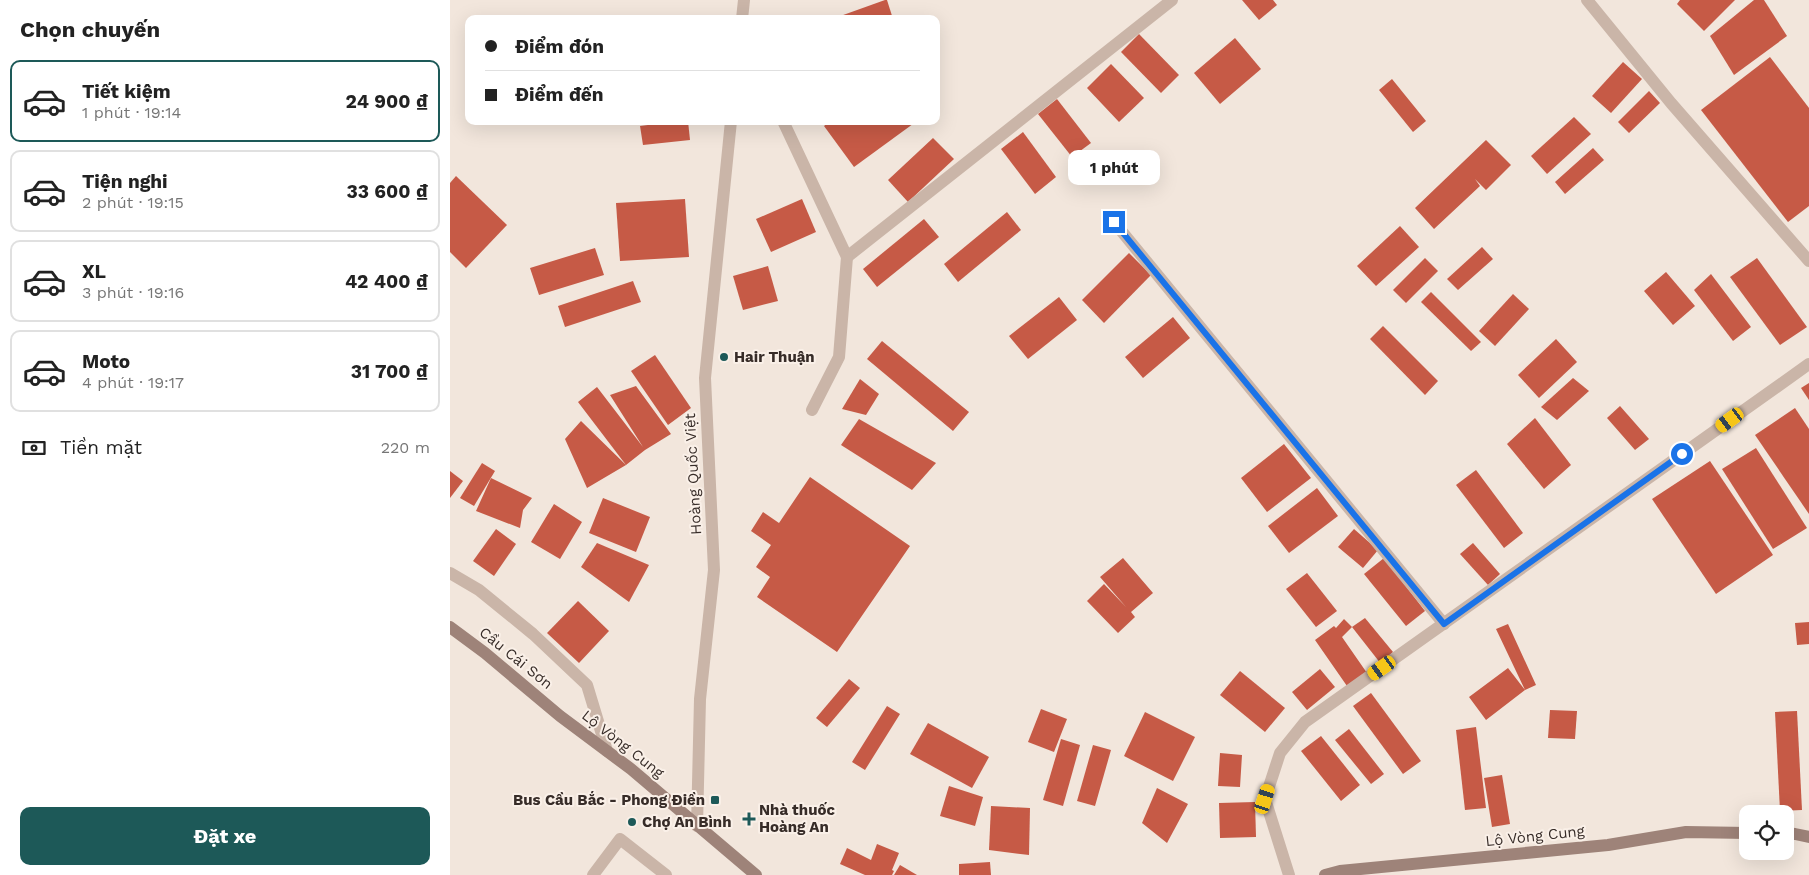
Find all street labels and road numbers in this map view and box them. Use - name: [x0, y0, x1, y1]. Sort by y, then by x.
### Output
- street label: Hoàng Quốc Việt: [681, 412, 705, 535]
- street label: Cầu Cái Sơn: [476, 623, 556, 693]
- street label: Lộ Vòng Cung: [578, 706, 668, 782]
- street label: Lộ Vòng Cung: [1485, 822, 1585, 850]

